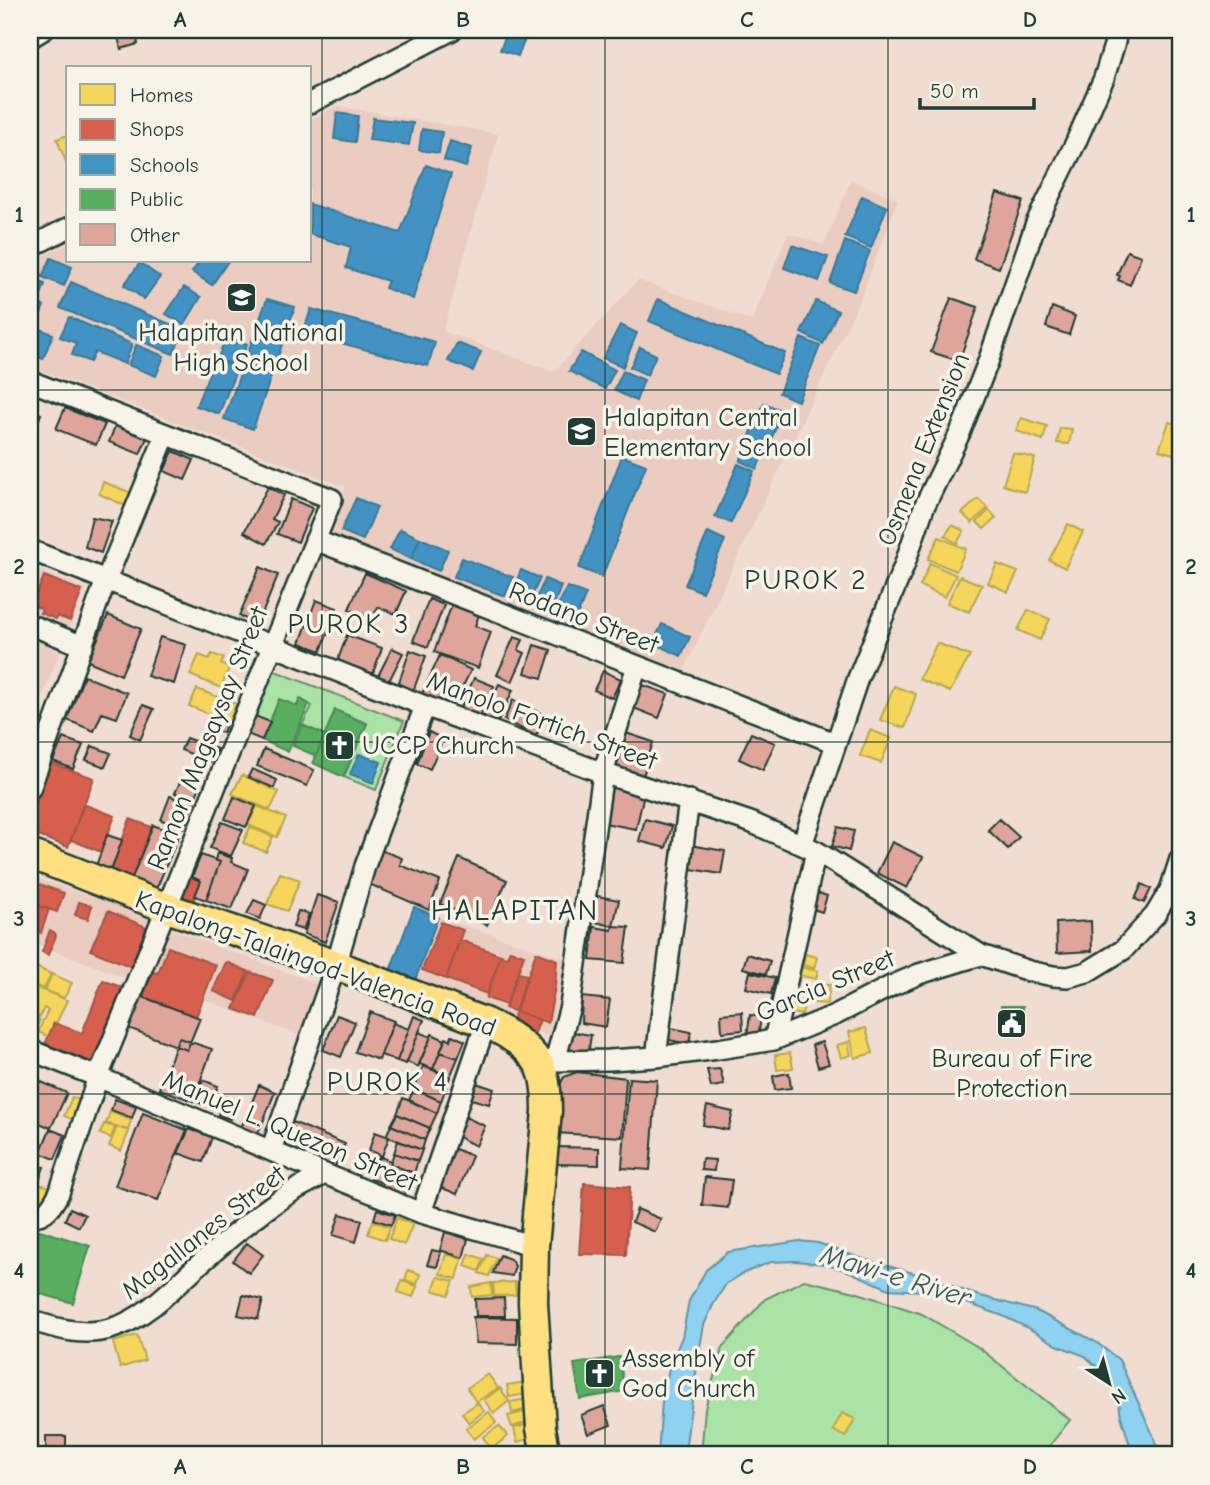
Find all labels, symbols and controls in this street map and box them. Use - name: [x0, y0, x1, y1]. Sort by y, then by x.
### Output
- text: A: [174, 6, 187, 33]
- text: B: [456, 6, 470, 33]
- text: C: [740, 6, 754, 33]
- text: D: [1023, 6, 1037, 33]
- legend: [66, 66, 312, 262]
- scale bar: [920, 66, 1033, 110]
- text: 50 m: [930, 79, 979, 103]
- text: Homes: [130, 83, 193, 107]
- text: Shops: [130, 117, 184, 141]
- text: Schools: [130, 153, 199, 177]
- text: Public: [130, 187, 183, 211]
- text: 1: [14, 201, 24, 228]
- text: 1: [1186, 201, 1196, 228]
- text: Other: [130, 223, 180, 247]
- school or university icon: Halapitan National High School: [224, 280, 258, 314]
- place label: Halapitan National High School: [138, 318, 344, 378]
- street label: Osmena Extension: [872, 349, 976, 550]
- place label: Halapitan Central Elementary School: [604, 403, 812, 463]
- school or university icon: Halapitan Central Elementary School: [564, 415, 598, 449]
- text: 2: [13, 553, 25, 580]
- text: 2: [1185, 553, 1197, 580]
- district label: PUROK 2: [744, 564, 868, 596]
- street label: Rodano Street: [504, 576, 664, 661]
- street label: Ramon Magsaysay Street: [141, 601, 275, 874]
- district label: PUROK 3: [288, 608, 410, 640]
- street label: Manolo Fortich Street: [423, 665, 662, 777]
- church icon: UCCP Church: [322, 728, 356, 762]
- place label: UCCP Church: [362, 731, 514, 761]
- street label: Kapalong-Talaingod-Valencia Road: [131, 885, 500, 1043]
- district label: HALAPITAN: [431, 893, 599, 928]
- text: 3: [13, 905, 25, 932]
- text: 3: [1185, 905, 1197, 932]
- street label: Garcia Street: [752, 943, 900, 1028]
- public building icon: Bureau of Fire Protection: [995, 1006, 1029, 1040]
- place label: Bureau of Fire Protection: [932, 1044, 1093, 1104]
- street label: Manuel L. Quezon Street: [158, 1064, 423, 1199]
- district label: PUROK 4: [327, 1066, 449, 1098]
- street label: Magallanes Street: [116, 1159, 293, 1306]
- water label: Mawi-e River: [816, 1238, 977, 1315]
- text: 4: [14, 1257, 25, 1284]
- text: 4: [1186, 1257, 1197, 1284]
- place label: Assembly of God Church: [622, 1344, 756, 1404]
- north arrow: [1074, 1348, 1144, 1418]
- church icon: Assembly of God Church: [582, 1356, 616, 1390]
- text: N: [1107, 1383, 1130, 1408]
- text: A: [174, 1453, 187, 1480]
- text: B: [456, 1453, 470, 1480]
- text: C: [740, 1453, 754, 1480]
- text: D: [1023, 1453, 1037, 1480]

